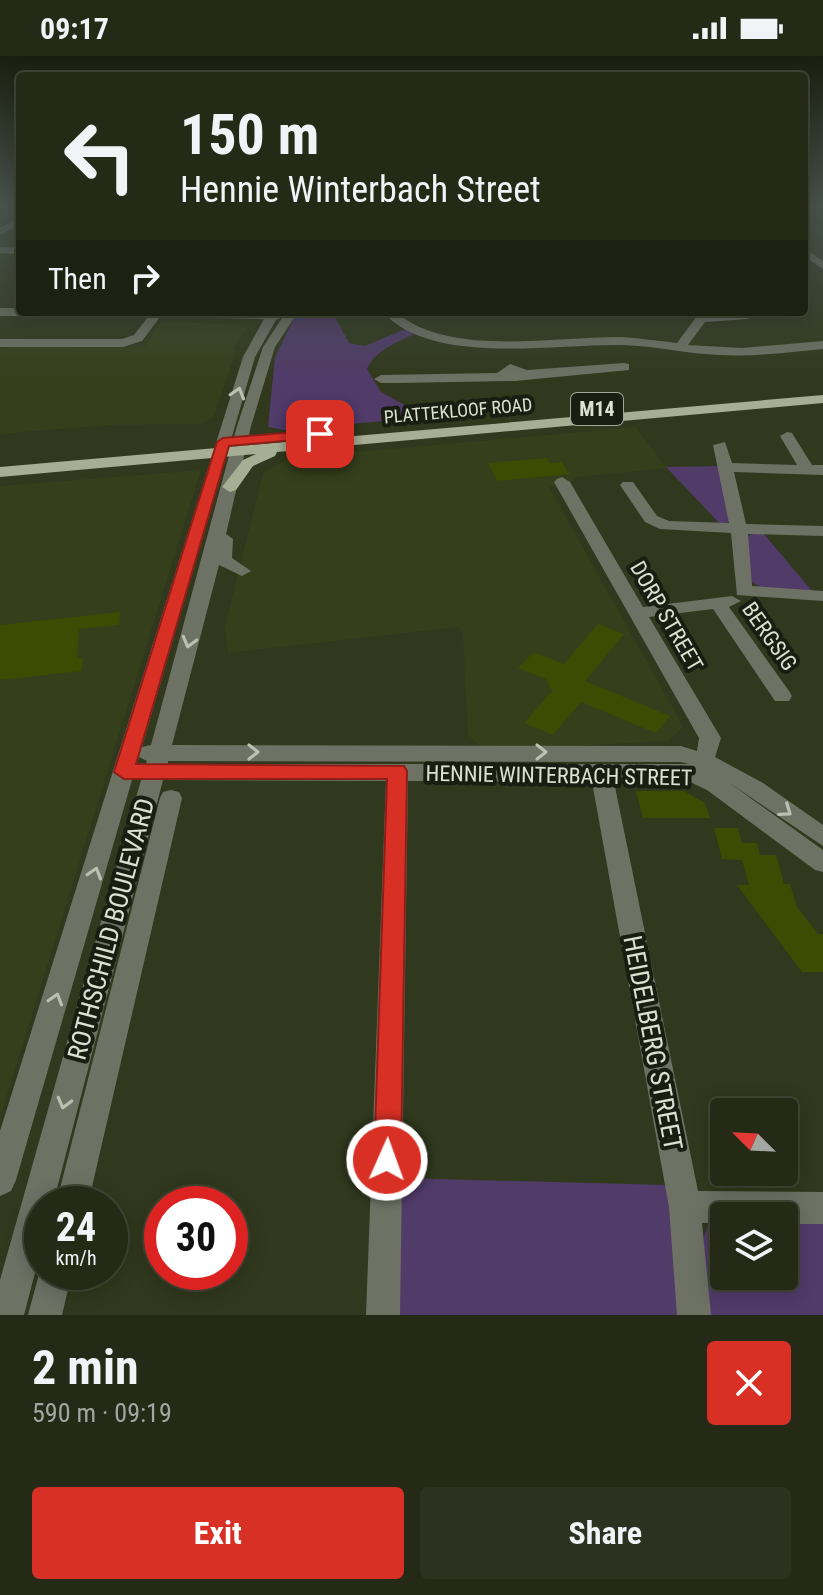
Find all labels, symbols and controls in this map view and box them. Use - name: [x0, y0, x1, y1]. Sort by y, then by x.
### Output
- text: 09:17: [40, 11, 109, 46]
- text: 150 m: [180, 102, 319, 168]
- icon: left: [48, 104, 152, 208]
- text: Hennie Winterbach Street: [180, 169, 541, 211]
- icon: right: [123, 256, 167, 300]
- text: Then: [48, 261, 107, 296]
- one-way arrow: [229, 386, 245, 400]
- road number: M14: [571, 393, 623, 425]
- street label: PLATTEKLOOF ROAD: [383, 394, 533, 427]
- pin: [286, 400, 354, 468]
- icon: arrive: [298, 412, 342, 456]
- street label: DORP STREET: [625, 557, 708, 676]
- street label: BERGSIG: [737, 597, 802, 675]
- one-way arrow: [182, 634, 198, 648]
- one-way arrow: [247, 743, 260, 761]
- one-way arrow: [535, 743, 548, 761]
- street label: HENNIE WINTERBACH STREET: [425, 761, 693, 790]
- street label: ROTHSCHILD BOULEVARD: [62, 795, 160, 1063]
- one-way arrow: [777, 801, 791, 816]
- one-way arrow: [85, 867, 101, 881]
- street label: HEIDELBERG STREET: [617, 933, 689, 1153]
- one-way arrow: [47, 992, 63, 1006]
- one-way arrow: [57, 1096, 74, 1110]
- north arrow: [710, 1098, 798, 1186]
- map controls: [710, 1098, 798, 1290]
- position arrow: [345, 1118, 429, 1202]
- speed limit sign: 30: [144, 1186, 248, 1290]
- button: layers: [710, 1202, 798, 1290]
- text: 24: [56, 1204, 96, 1251]
- text: km/h: [55, 1246, 97, 1270]
- text: 2 min: [32, 1339, 139, 1396]
- button: close: [707, 1341, 791, 1425]
- text: 590 m · 09:19: [32, 1398, 172, 1428]
- button: Exit: [32, 1487, 404, 1579]
- button: Share: [420, 1487, 791, 1579]

